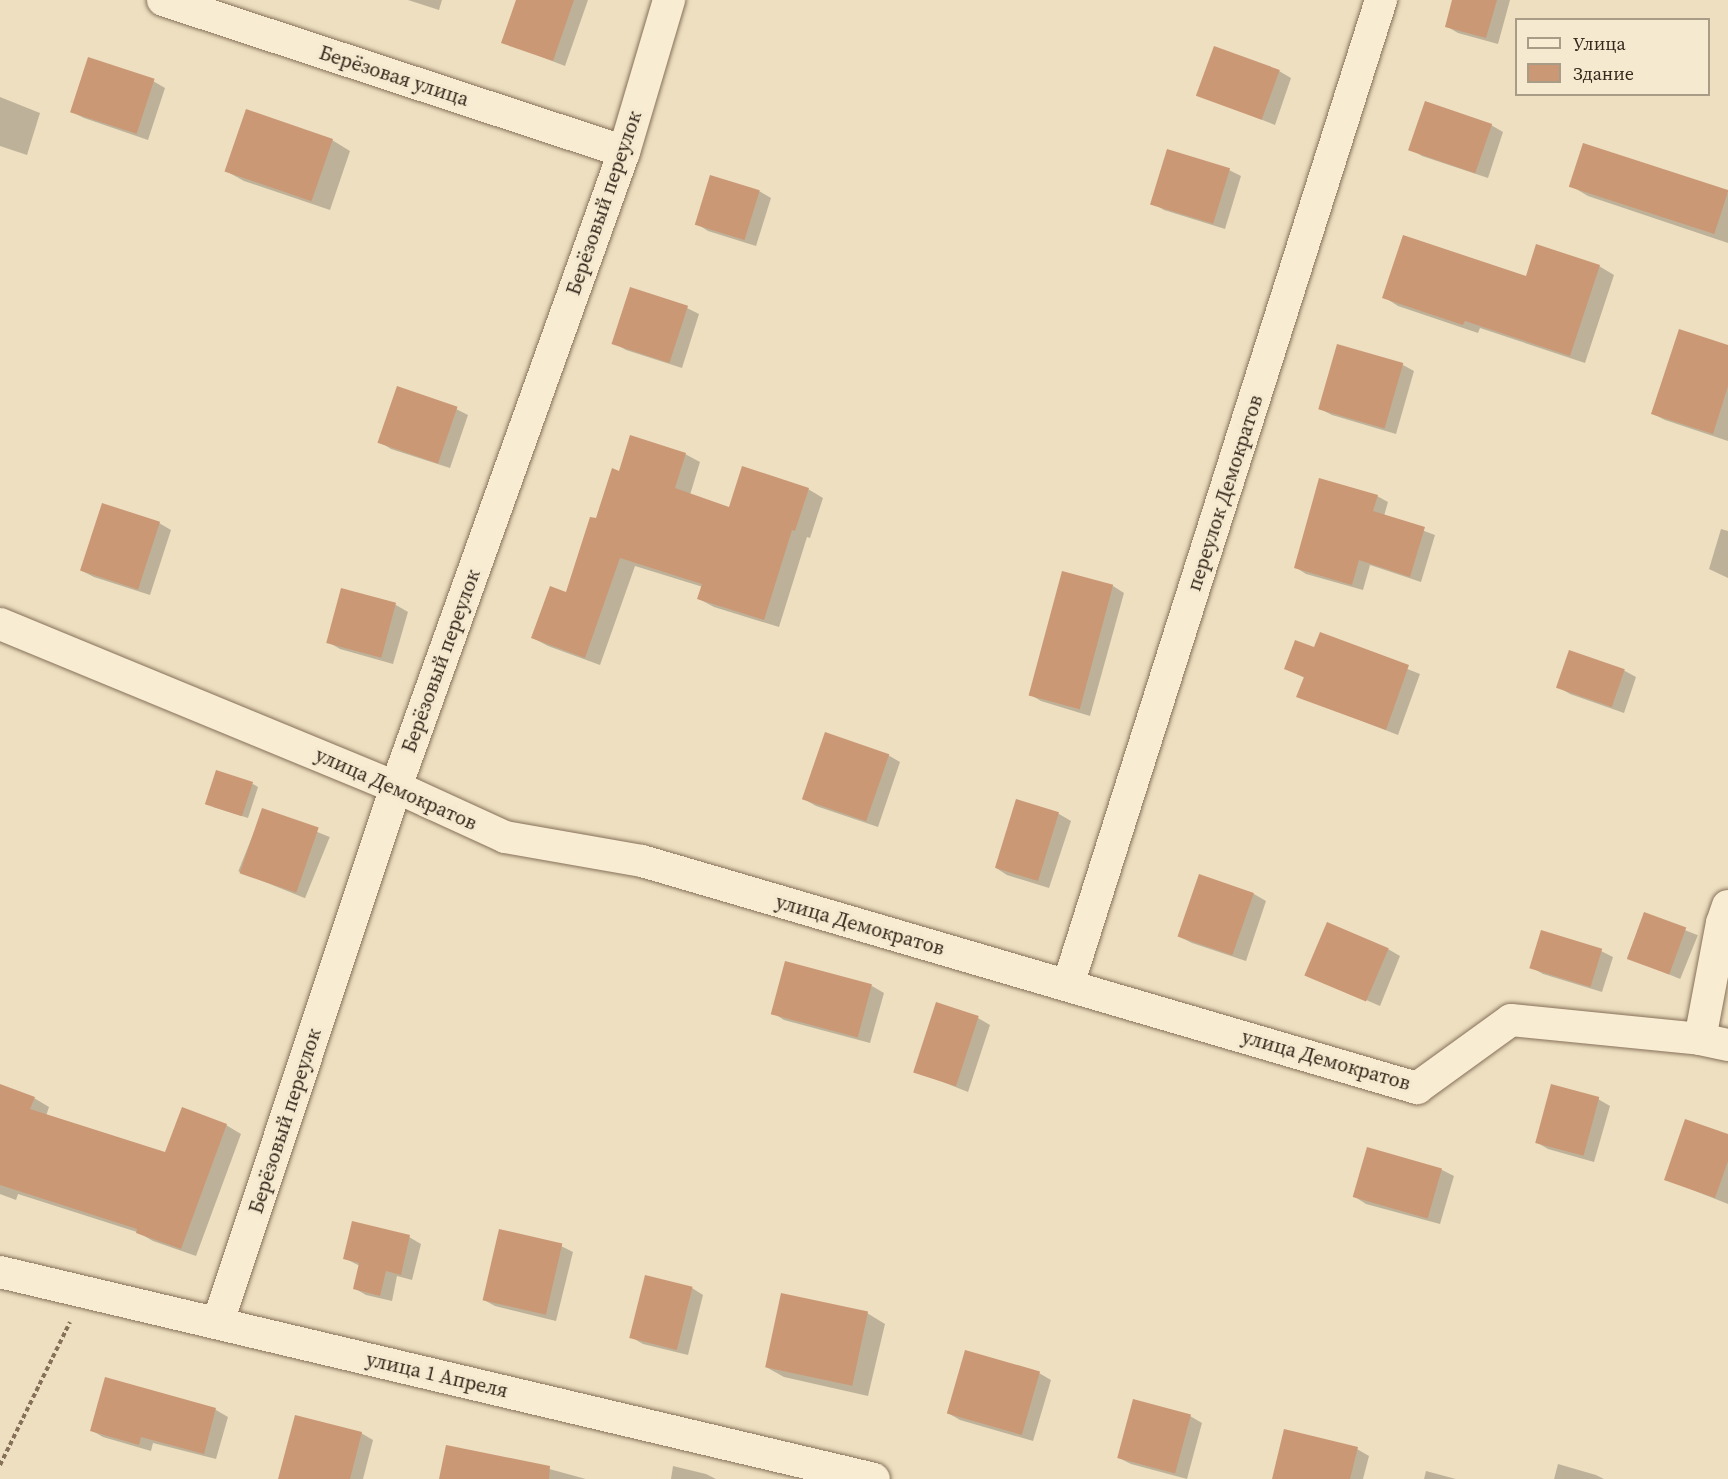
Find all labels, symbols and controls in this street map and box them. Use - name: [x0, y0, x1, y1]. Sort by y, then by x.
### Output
- legend: [1515, 18, 1710, 96]
- text: Улица: [1573, 31, 1626, 56]
- street label: Берёзовая улица: [316, 40, 472, 112]
- text: Здание: [1573, 61, 1634, 86]
- street label: Берёзовый переулок: [561, 108, 647, 298]
- street label: переулок Демократов: [1182, 392, 1268, 594]
- street label: Берёзовый переулок: [397, 566, 485, 756]
- street label: улица Демократов: [311, 743, 481, 835]
- street label: улица Демократов: [773, 889, 947, 961]
- street label: улица Демократов: [1239, 1024, 1413, 1096]
- street label: Берёзовый переулок: [244, 1025, 326, 1217]
- street label: улица 1 Апреля: [364, 1347, 510, 1403]

